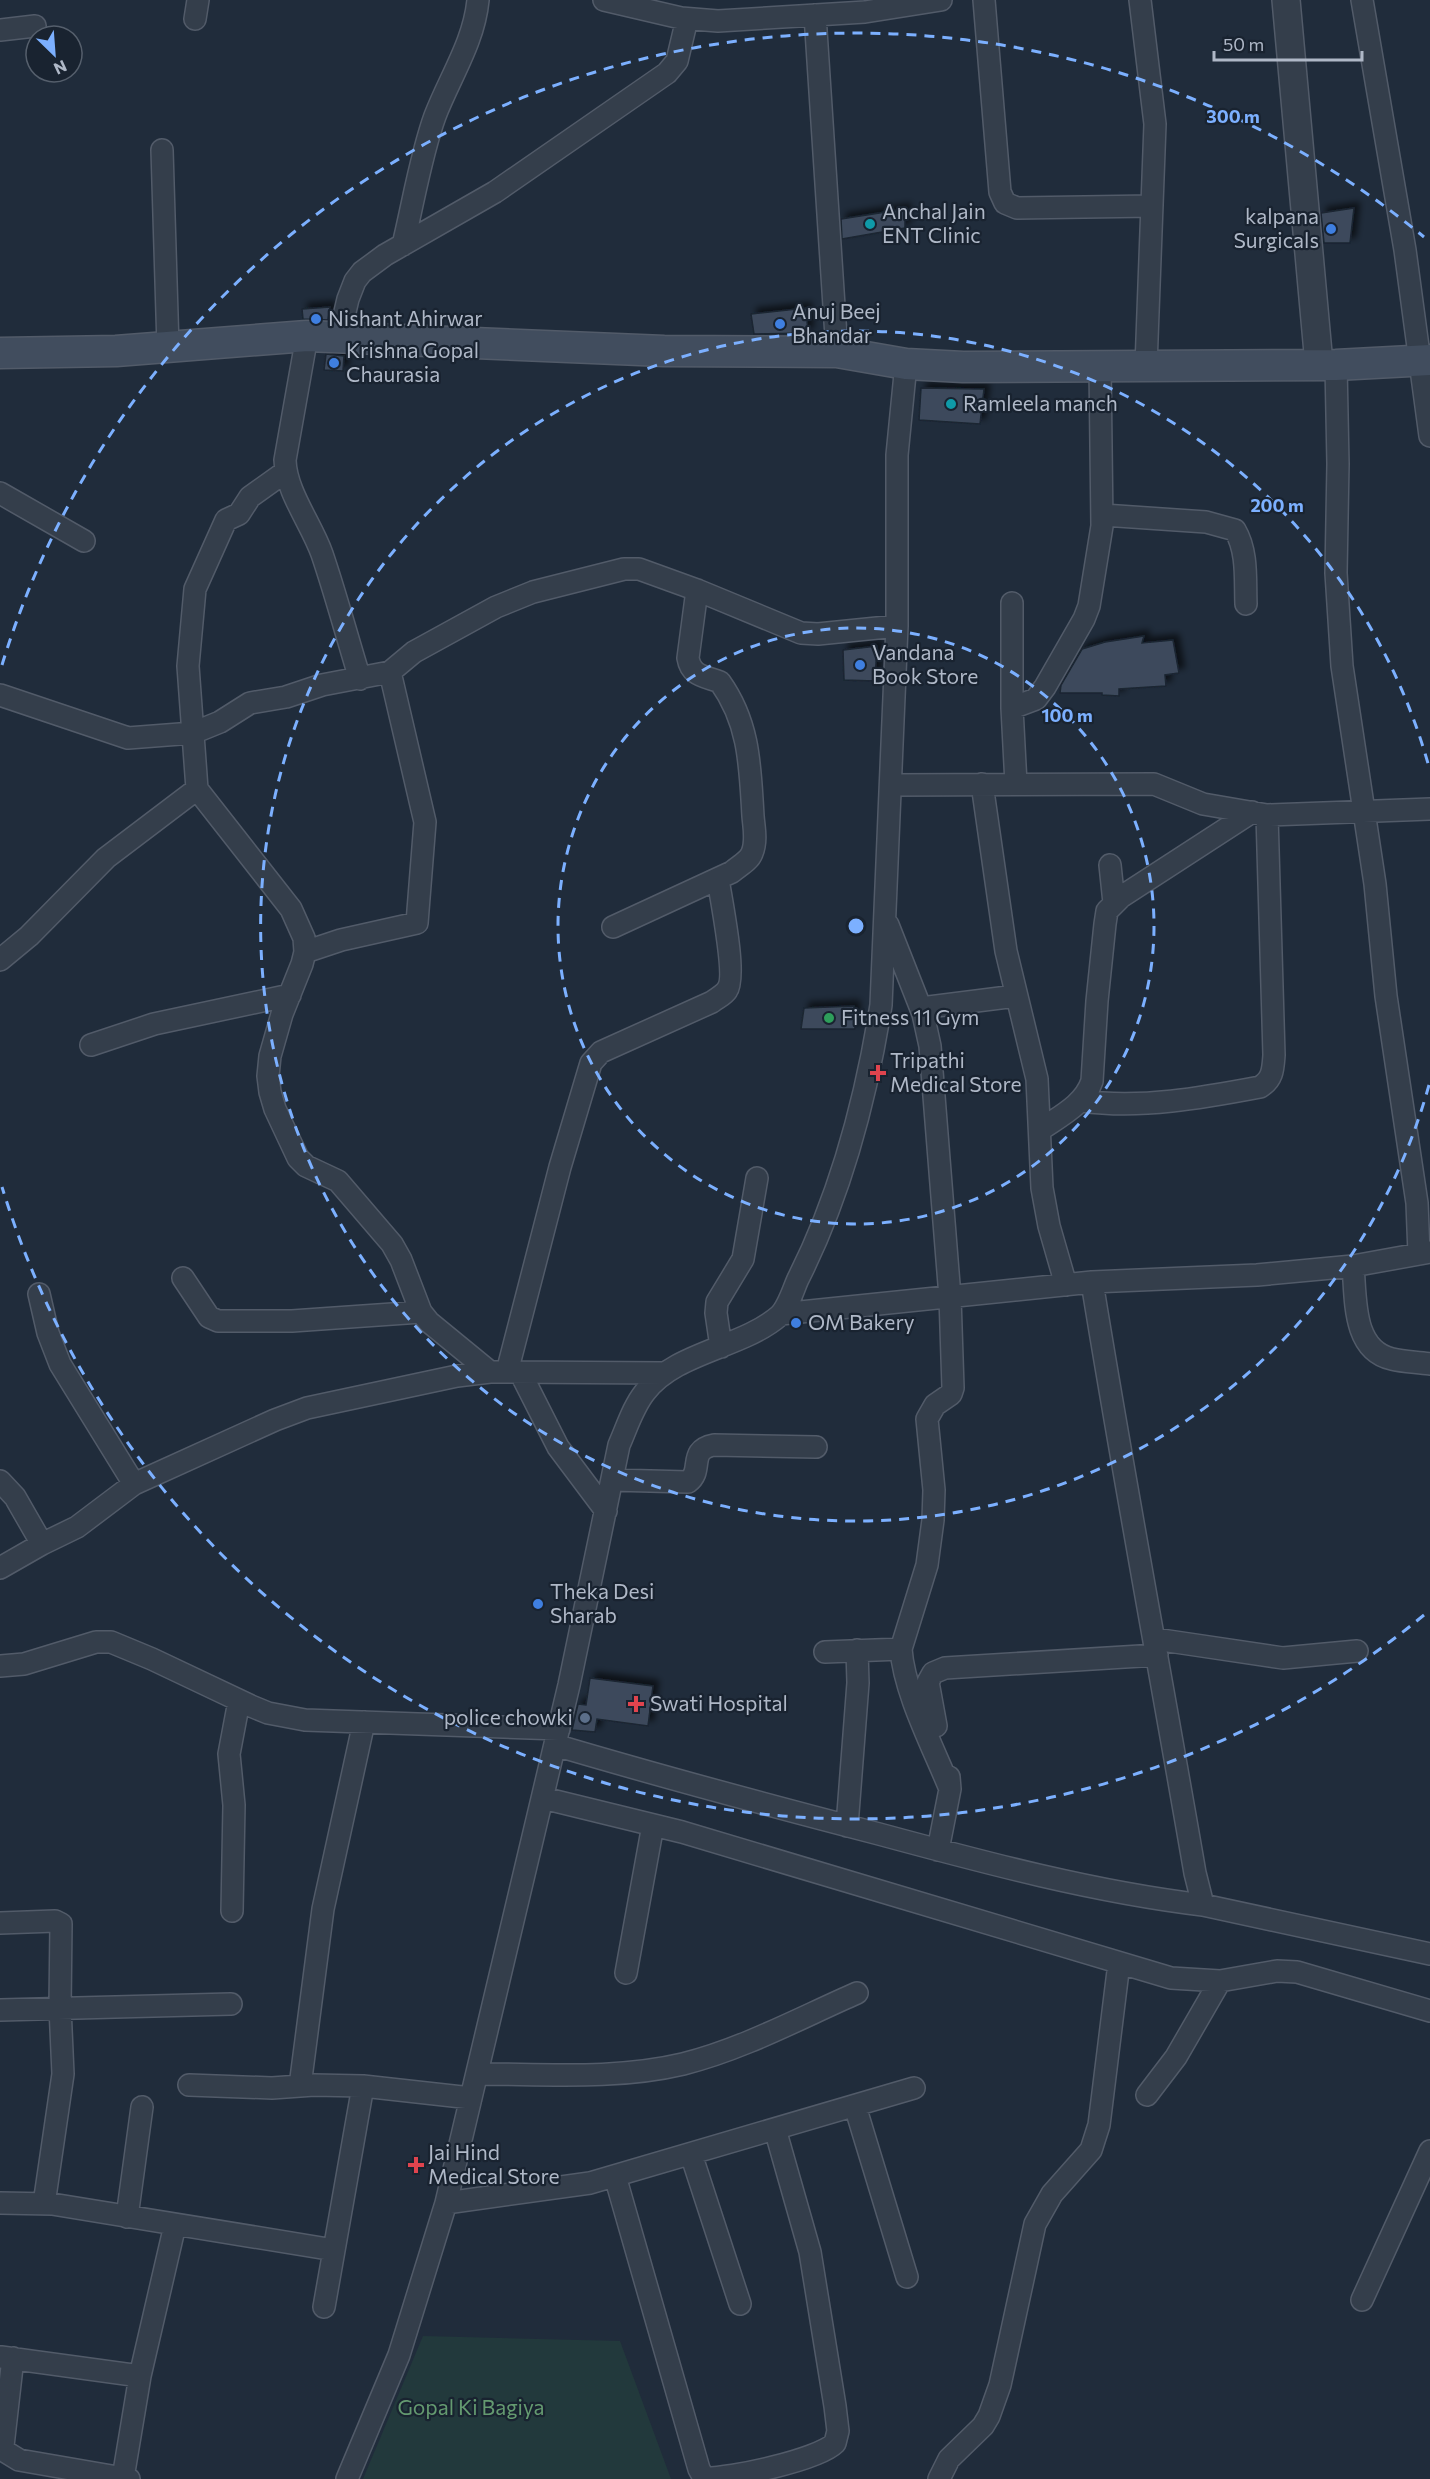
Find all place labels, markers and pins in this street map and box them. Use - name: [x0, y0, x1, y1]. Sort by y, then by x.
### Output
- place label: Anchal Jain ENT Clinic: [882, 198, 986, 247]
- place label: kalpana Surgicals: [1234, 203, 1319, 252]
- marker: Anchal Jain ENT Clinic: [863, 217, 877, 231]
- marker: kalpana Surgicals: [1324, 222, 1338, 236]
- place label: Anuj Beej Bhandar: [792, 298, 881, 347]
- place label: Nishant Ahirwar: [328, 305, 483, 330]
- marker: Nishant Ahirwar: [309, 312, 323, 326]
- marker: Anuj Beej Bhandar: [773, 317, 787, 331]
- place label: Krishna Gopal Chaurasia: [346, 337, 479, 386]
- marker: Krishna Gopal Chaurasia: [327, 356, 341, 370]
- place label: Ramleela manch: [963, 390, 1118, 415]
- marker: Ramleela manch: [944, 397, 958, 411]
- place label: Vandana Book Store: [872, 639, 978, 688]
- marker: Vandana Book Store: [853, 658, 867, 672]
- centre of rings: [846, 916, 866, 936]
- place label: Fitness 11 Gym: [841, 1004, 979, 1029]
- marker: Fitness 11 Gym: [822, 1011, 836, 1025]
- place label: Tripathi Medical Store: [890, 1047, 1022, 1096]
- marker: Tripathi Medical Store: [871, 1066, 885, 1080]
- place label: OM Bakery: [808, 1309, 915, 1334]
- marker: OM Bakery: [789, 1316, 803, 1330]
- place label: Theka Desi Sharab: [550, 1578, 654, 1627]
- marker: Theka Desi Sharab: [531, 1597, 545, 1611]
- place label: Swati Hospital: [650, 1690, 788, 1715]
- marker: Swati Hospital: [627, 1695, 645, 1713]
- place label: police chowki: [444, 1704, 573, 1729]
- marker: police chowki: [578, 1711, 592, 1725]
- place label: Jai Hind Medical Store: [428, 2139, 560, 2188]
- marker: Jai Hind Medical Store: [409, 2158, 423, 2172]

